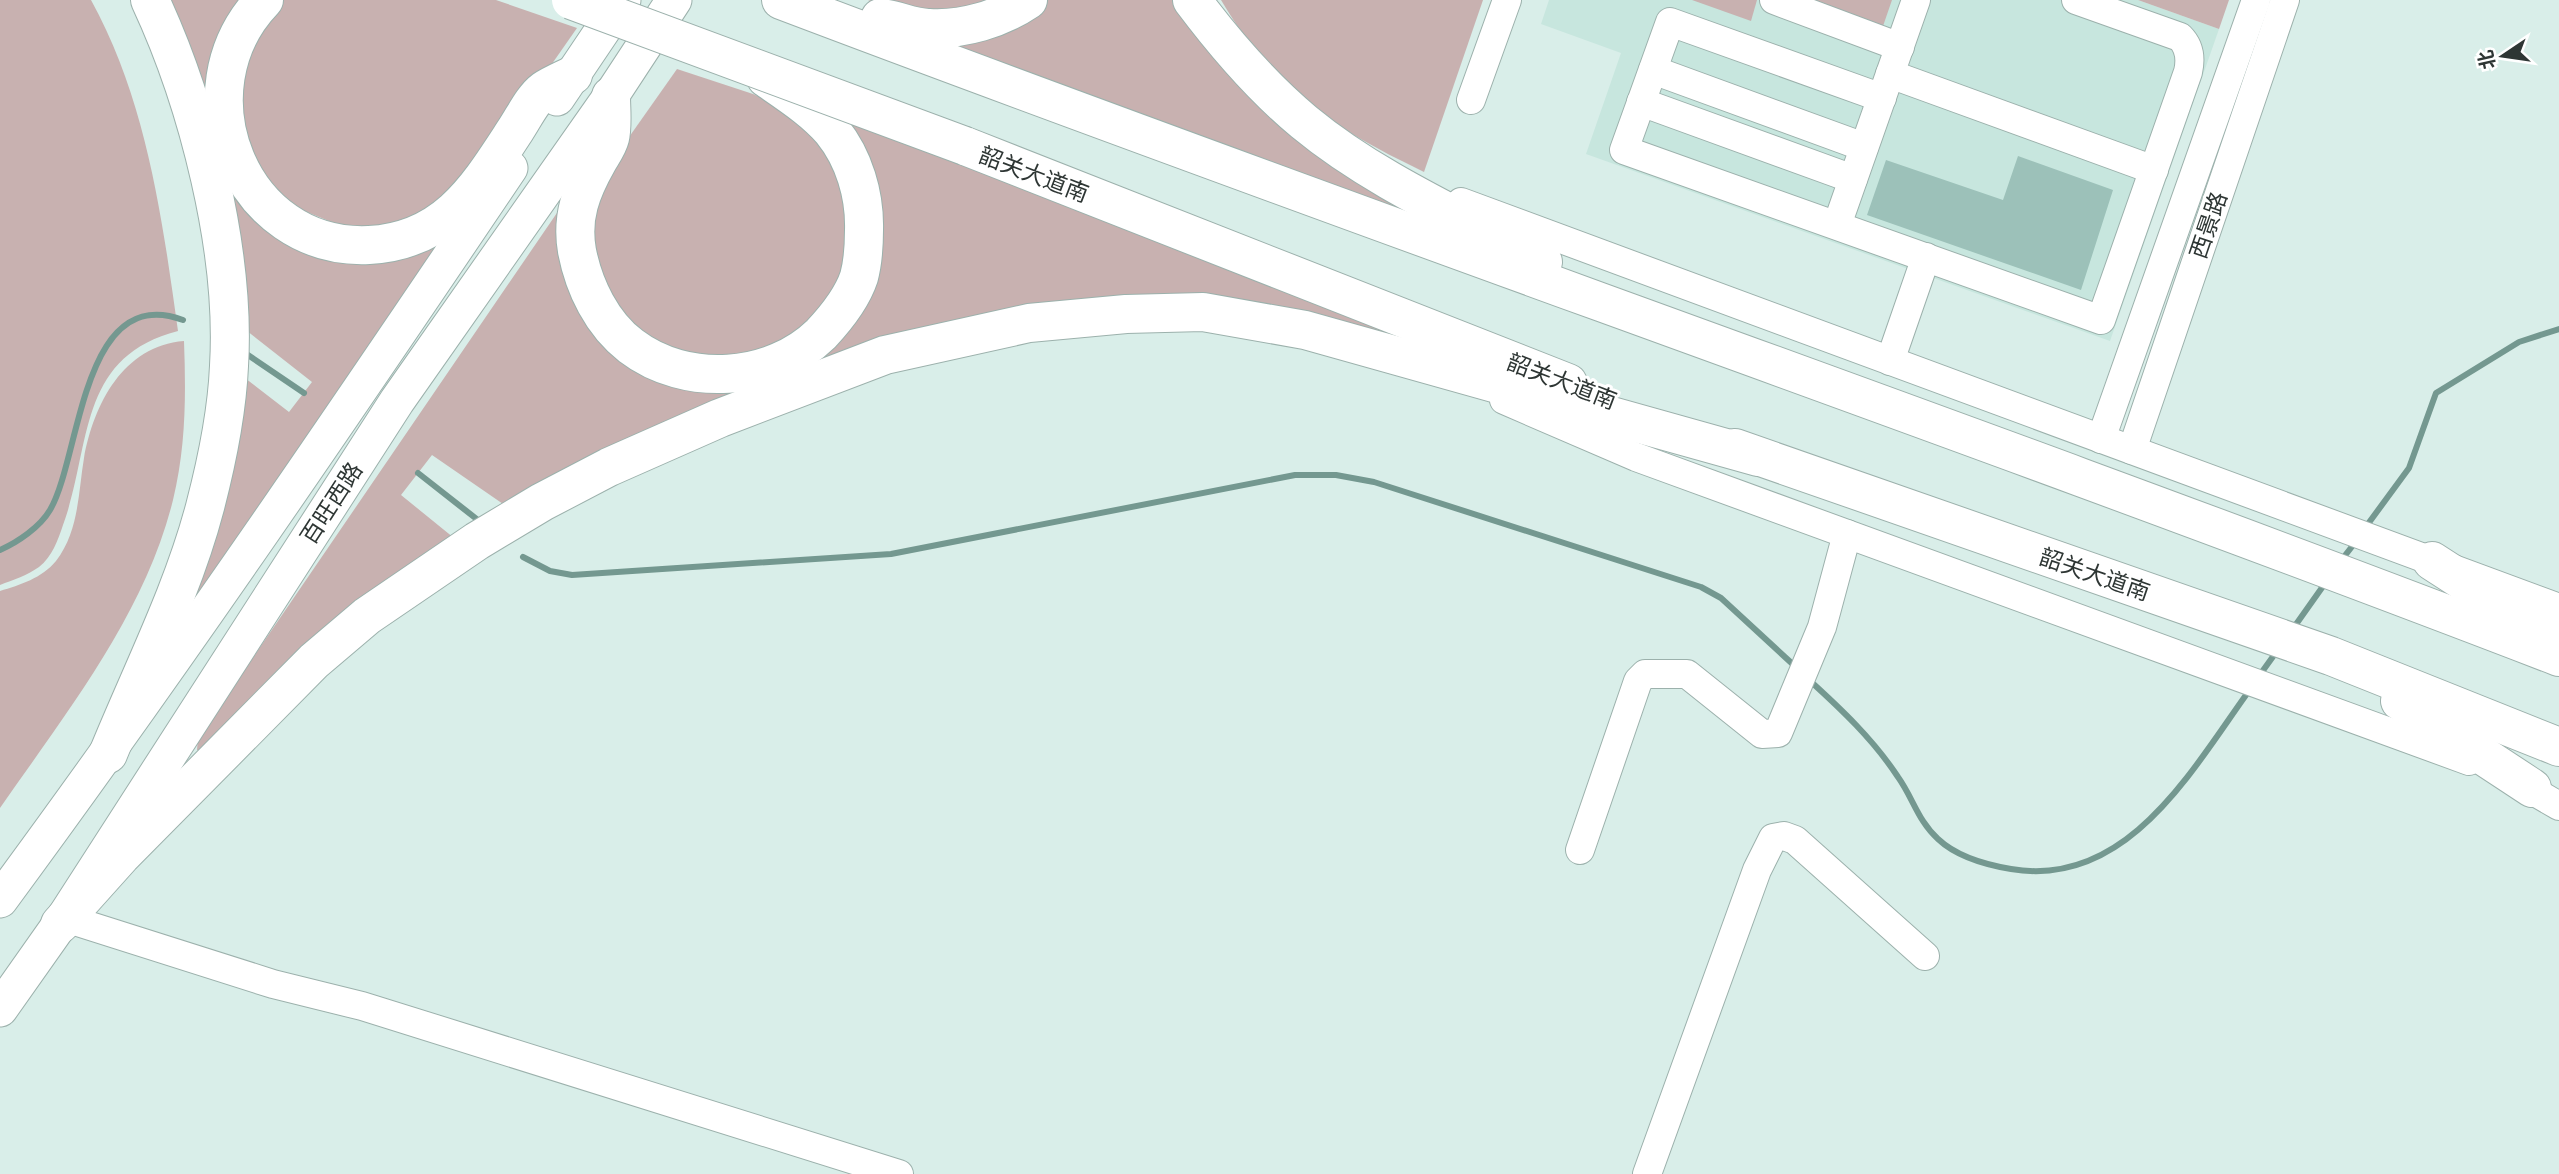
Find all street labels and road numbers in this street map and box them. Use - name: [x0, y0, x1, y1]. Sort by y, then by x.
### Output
- street label: 韶关大道南: [975, 141, 1093, 207]
- street label: 西景路: [2184, 188, 2232, 262]
- street label: 韶关大道南: [1503, 348, 1621, 414]
- street label: 百旺西路: [295, 457, 367, 549]
- street label: 韶关大道南: [2036, 543, 2154, 605]

